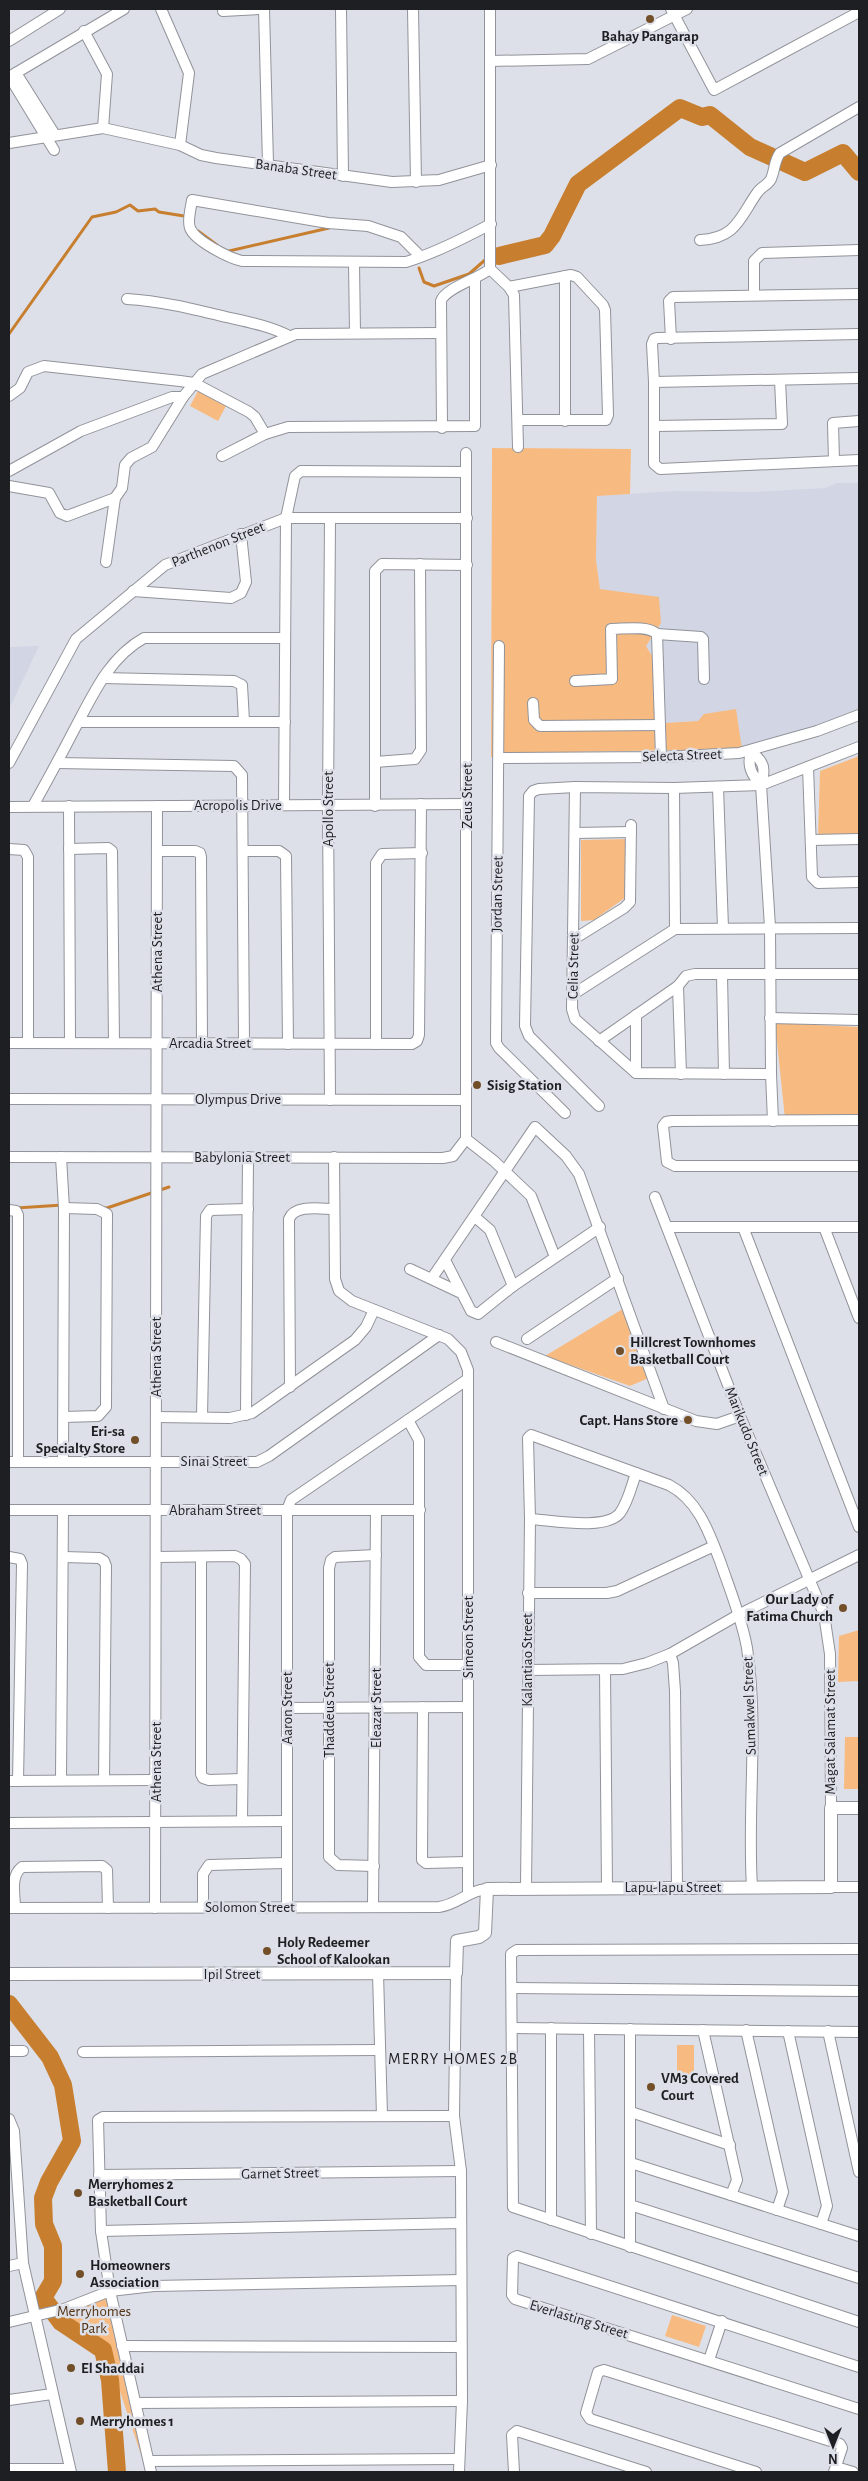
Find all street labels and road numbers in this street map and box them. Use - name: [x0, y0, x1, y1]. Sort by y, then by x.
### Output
- street label: Banaba Street: [254, 156, 338, 183]
- street label: Parthenon Street: [169, 519, 267, 570]
- street label: Selecta Street: [642, 747, 722, 764]
- street label: Zeus Street: [460, 763, 475, 829]
- street label: Apollo Street: [321, 771, 336, 847]
- street label: Acropolis Drive: [194, 798, 282, 813]
- street label: Jordan Street: [489, 855, 506, 932]
- street label: Athena Street: [150, 912, 165, 992]
- street label: Celia Street: [565, 932, 582, 999]
- street label: Arcadia Street: [169, 1036, 251, 1051]
- street label: Olympus Drive: [195, 1092, 281, 1107]
- street label: Babylonia Street: [194, 1150, 290, 1165]
- street label: Athena Street: [149, 1317, 164, 1397]
- street label: Marikudo Street: [722, 1385, 771, 1478]
- street label: Sinai Street: [181, 1454, 248, 1469]
- street label: Abraham Street: [169, 1503, 261, 1518]
- street label: Simeon Street: [461, 1596, 476, 1678]
- street label: Kalantiao Street: [520, 1613, 535, 1707]
- street label: Sumakwel Street: [740, 1656, 759, 1756]
- street label: Thaddeus Street: [322, 1662, 337, 1758]
- street label: Eleazar Street: [369, 1668, 384, 1748]
- street label: Magat Salamat Street: [823, 1669, 838, 1795]
- street label: Aaron Street: [280, 1671, 295, 1745]
- street label: Athena Street: [149, 1722, 164, 1802]
- street label: Lapu-lapu Street: [625, 1880, 722, 1895]
- street label: Solomon Street: [205, 1900, 295, 1915]
- street label: Ipil Street: [204, 1967, 261, 1982]
- street label: Garnet Street: [241, 2165, 319, 2182]
- street label: Everlasting Street: [528, 2297, 630, 2342]

